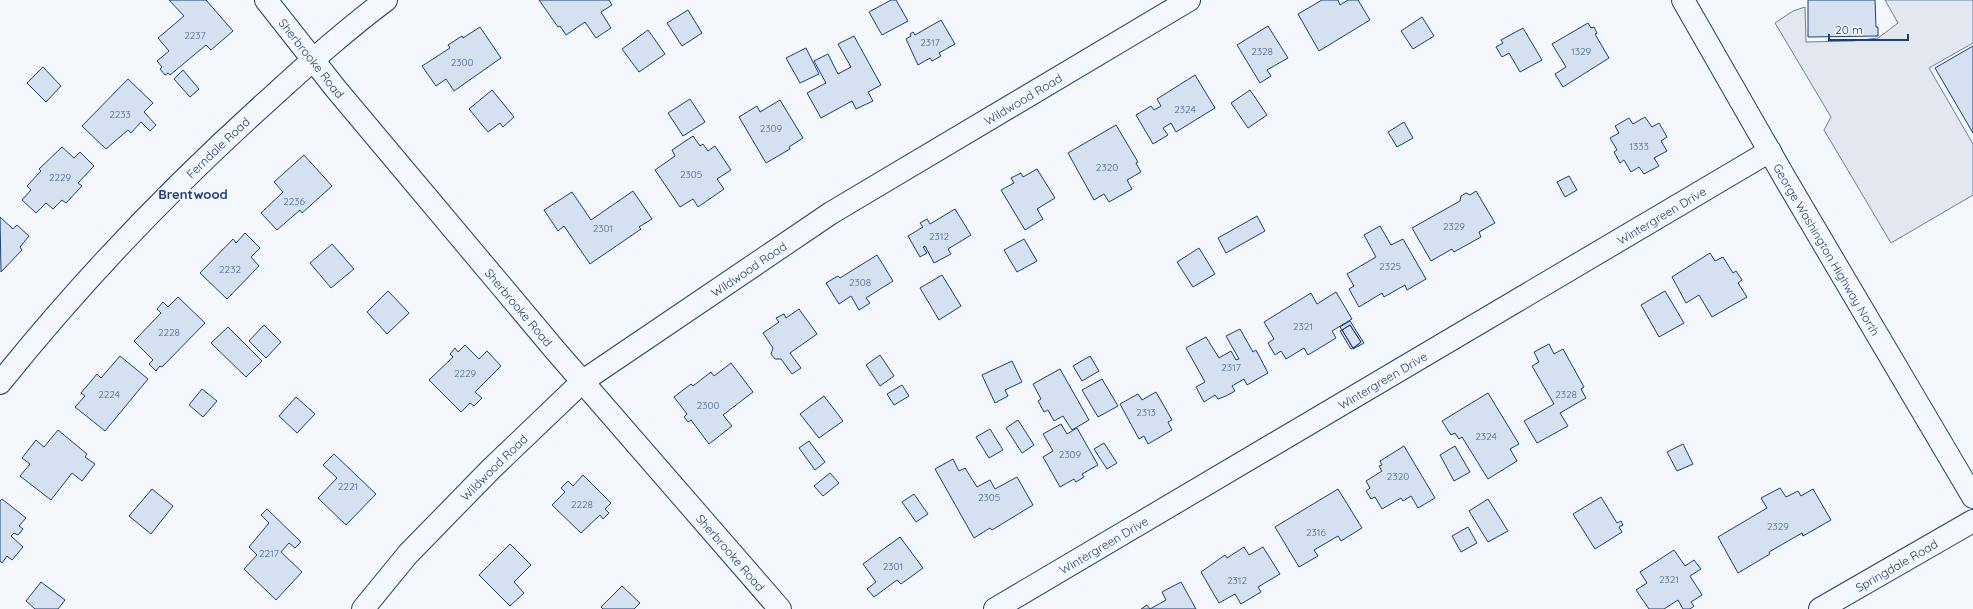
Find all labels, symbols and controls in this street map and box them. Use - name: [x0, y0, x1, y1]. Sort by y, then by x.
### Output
- street label: Sherbrooke Road: [276, 15, 348, 101]
- scale bar: [1829, 16, 1908, 42]
- text: 20 m: [1835, 22, 1863, 37]
- house number: 2237: [184, 29, 206, 42]
- house number: 2317: [920, 36, 940, 49]
- house number: 2328: [1251, 45, 1273, 58]
- house number: 1329: [1571, 45, 1591, 58]
- house number: 2300: [451, 56, 473, 69]
- street label: Wildwood Road: [981, 70, 1065, 128]
- house number: 2324: [1174, 103, 1196, 116]
- house number: 2233: [109, 108, 131, 121]
- street label: Ferndale Road: [183, 114, 252, 181]
- house number: 2309: [760, 122, 783, 135]
- house number: 1333: [1629, 140, 1649, 153]
- house number: 2320: [1096, 161, 1118, 174]
- street label: George Washington Highway North: [1771, 161, 1884, 338]
- house number: 2305: [680, 168, 702, 181]
- house number: 2229: [49, 171, 72, 184]
- street label: Wintergreen Drive: [1614, 183, 1709, 247]
- district label: Brentwood: [158, 186, 228, 202]
- house number: 2236: [283, 195, 305, 208]
- house number: 2329: [1443, 220, 1465, 233]
- house number: 2301: [593, 222, 613, 235]
- house number: 2312: [929, 230, 949, 243]
- street label: Wildwood Road: [708, 238, 789, 300]
- house number: 2325: [1379, 260, 1401, 273]
- house number: 2232: [219, 263, 241, 276]
- street label: Sherbrooke Road: [482, 265, 556, 349]
- house number: 2308: [849, 276, 871, 289]
- house number: 2321: [1293, 320, 1313, 333]
- house number: 2228: [158, 326, 180, 339]
- street label: Wintergreen Drive: [1335, 348, 1430, 412]
- house number: 2317: [1221, 361, 1241, 374]
- house number: 2229: [454, 367, 477, 380]
- house number: 2224: [98, 388, 120, 401]
- house number: 2328: [1555, 388, 1577, 401]
- house number: 2300: [697, 399, 719, 412]
- house number: 2313: [1136, 406, 1156, 419]
- house number: 2324: [1475, 430, 1497, 443]
- street label: Wildwood Road: [457, 431, 530, 503]
- house number: 2309: [1059, 448, 1082, 461]
- house number: 2320: [1387, 470, 1409, 483]
- house number: 2221: [338, 480, 358, 493]
- house number: 2305: [978, 491, 1000, 504]
- house number: 2228: [571, 498, 593, 511]
- street label: Sherbrooke Road: [693, 511, 768, 594]
- street label: Wintergreen Drive: [1056, 513, 1151, 577]
- house number: 2329: [1767, 520, 1789, 533]
- house number: 2316: [1306, 526, 1327, 539]
- street label: Springdale Road: [1852, 536, 1940, 595]
- house number: 2217: [259, 547, 279, 560]
- house number: 2301: [883, 560, 903, 573]
- house number: 2321: [1659, 573, 1679, 586]
- house number: 2312: [1227, 574, 1247, 587]

